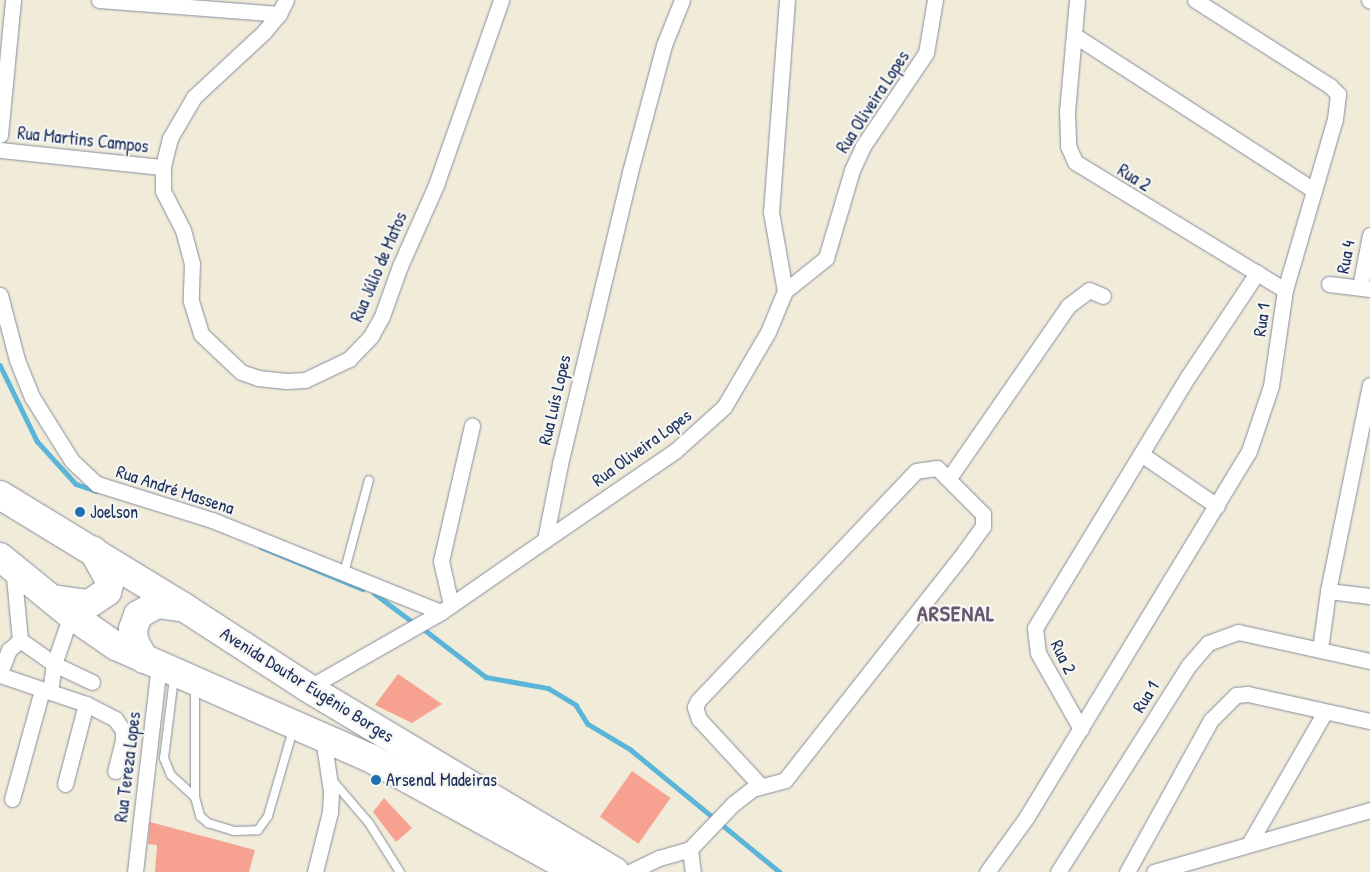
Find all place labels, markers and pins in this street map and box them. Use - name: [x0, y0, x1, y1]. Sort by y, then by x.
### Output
- place label: Joelson: [90, 501, 138, 523]
- marker: Joelson: [74, 506, 86, 518]
- place label: Arsenal Madeiras: [386, 769, 497, 791]
- marker: Arsenal Madeiras: [370, 774, 382, 786]

